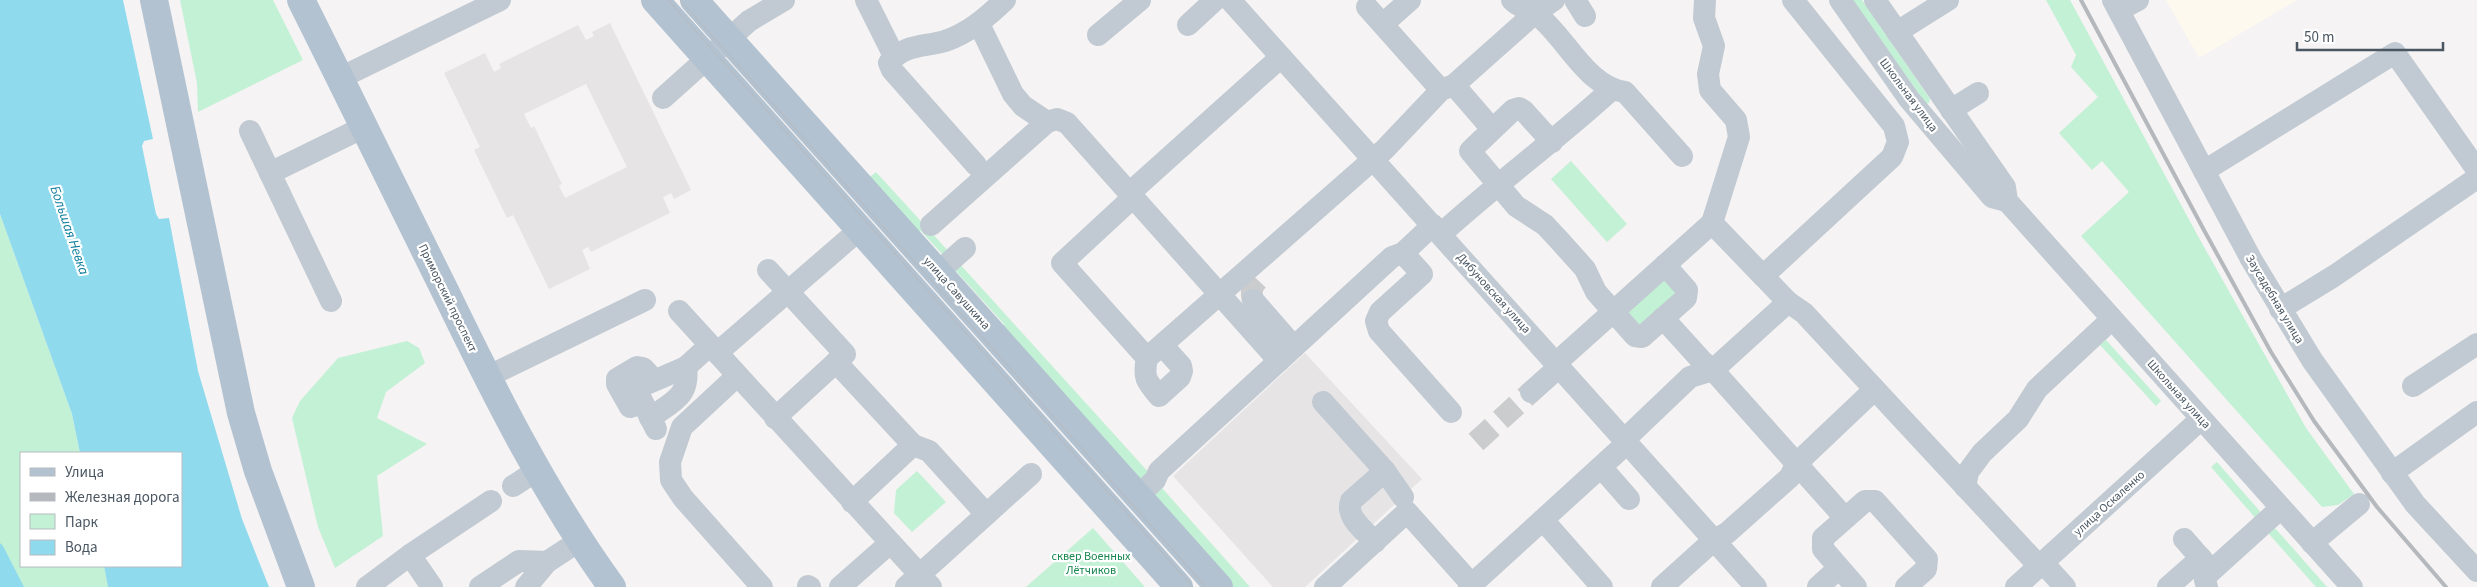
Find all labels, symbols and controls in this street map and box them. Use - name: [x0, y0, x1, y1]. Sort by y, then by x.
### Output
- scale bar: [2297, 20, 2443, 52]
- text: 50 m: [2304, 27, 2334, 48]
- street label: Школьная улица: [1875, 55, 1942, 136]
- water label: Большая Невка: [44, 183, 94, 278]
- street label: Приморский проспект: [414, 241, 481, 356]
- street label: Дибуновская улица: [1453, 249, 1535, 337]
- street label: Заусадебная улица: [2241, 251, 2308, 347]
- street label: улица Савушкина: [919, 253, 994, 334]
- street label: Школьная улица: [2143, 356, 2214, 433]
- legend: [20, 452, 182, 567]
- text: Улица: [65, 462, 104, 483]
- street label: улица Оскаленко: [2070, 467, 2149, 540]
- text: Железная дорога: [65, 487, 180, 508]
- text: Парк: [65, 512, 99, 533]
- text: Вода: [65, 537, 98, 558]
- park label: сквер Военных Лётчиков: [1052, 548, 1131, 579]

